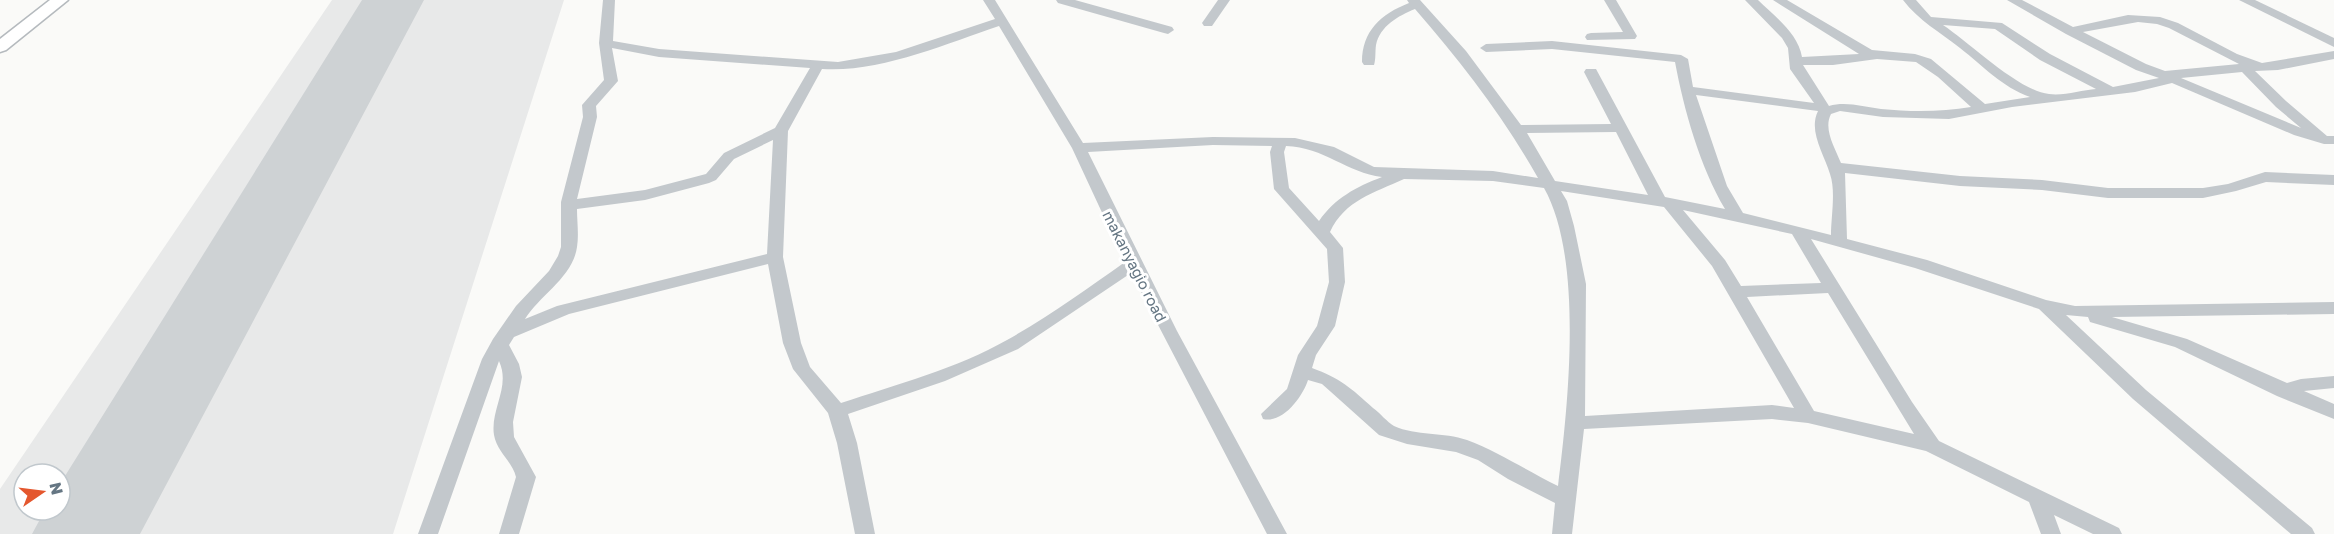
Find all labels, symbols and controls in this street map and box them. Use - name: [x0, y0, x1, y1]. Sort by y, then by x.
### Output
- street label: makanyagio road: [1099, 207, 1171, 325]
- north arrow: [12, 462, 72, 522]
- text: N: [45, 480, 68, 497]

